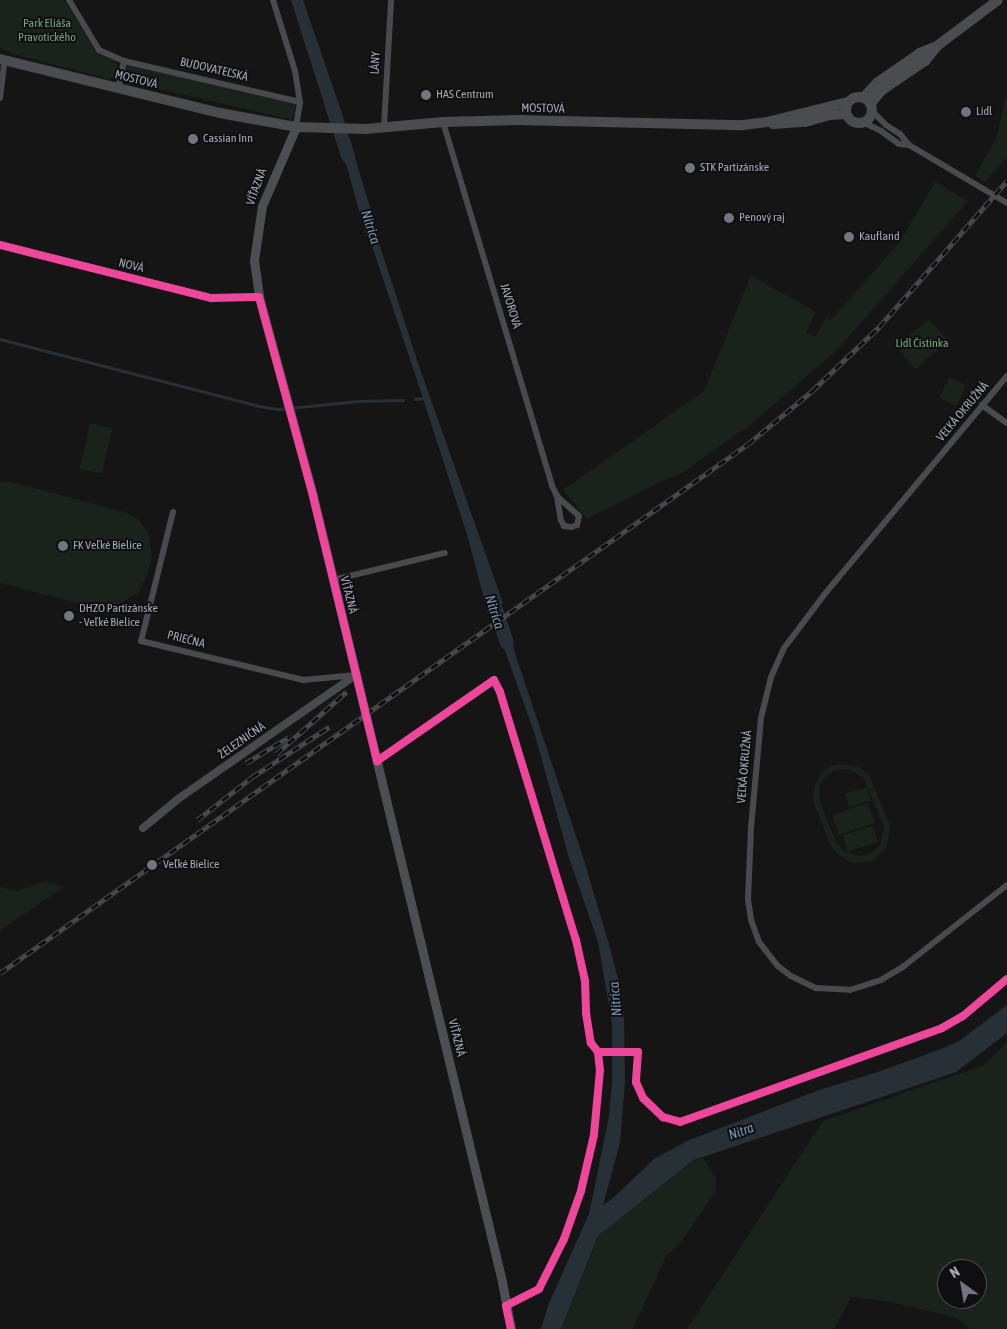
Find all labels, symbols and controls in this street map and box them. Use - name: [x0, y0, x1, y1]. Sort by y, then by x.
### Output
- park label: Park Eliáša Pravotického: [18, 17, 76, 45]
- street label: LÁNY: [368, 51, 384, 75]
- street label: BUDOVATEĽSKÁ: [179, 55, 249, 85]
- street label: MOSTOVÁ: [113, 68, 159, 92]
- place label: HAS Centrum: [436, 88, 494, 102]
- marker: HAS Centrum: [420, 89, 432, 101]
- street label: MOSTOVÁ: [521, 101, 565, 117]
- place label: Lidl: [976, 105, 992, 119]
- marker: Lidl: [960, 106, 972, 118]
- place label: Cassian Inn: [203, 132, 253, 146]
- marker: Cassian Inn: [187, 133, 199, 145]
- place label: STK Partizánske: [700, 161, 769, 175]
- marker: STK Partizánske: [684, 162, 696, 174]
- street label: VÍŤAZNÁ: [244, 167, 270, 207]
- water label: Nitrica: [358, 208, 384, 246]
- place label: Penový raj: [739, 211, 785, 225]
- marker: Penový raj: [723, 212, 735, 224]
- place label: Kaufland: [859, 230, 900, 244]
- marker: Kaufland: [843, 231, 855, 243]
- street label: NOVÁ: [117, 256, 145, 276]
- street label: JAVOROVÁ: [496, 282, 524, 330]
- park label: Lidl Čistinka: [895, 337, 949, 351]
- street label: VEĽKÁ OKRUŽNÁ: [934, 379, 992, 445]
- place label: FK Veľké Bielice: [73, 539, 142, 553]
- marker: FK Veľké Bielice: [57, 540, 69, 552]
- street label: VÍŤAZNÁ: [336, 575, 360, 615]
- water label: Nitrica: [482, 593, 508, 631]
- place label: DHZO Partizánske - Veľké Bielice: [79, 602, 158, 630]
- marker: DHZO Partizánske - Veľké Bielice: [63, 610, 75, 622]
- street label: PRIEČNA: [166, 628, 206, 652]
- street label: ŽELEZNIČNÁ: [216, 720, 268, 762]
- street label: VEĽKÁ OKRUŽNÁ: [735, 730, 755, 804]
- marker: Veľké Bielice: [145, 858, 159, 872]
- place label: Veľké Bielice: [163, 858, 219, 872]
- water label: Nitrica: [605, 981, 625, 1017]
- street label: VÍŤAZNÁ: [444, 1018, 468, 1058]
- water label: Nitra: [726, 1119, 756, 1143]
- north arrow: [937, 1259, 987, 1309]
- text: N: [947, 1263, 962, 1281]

